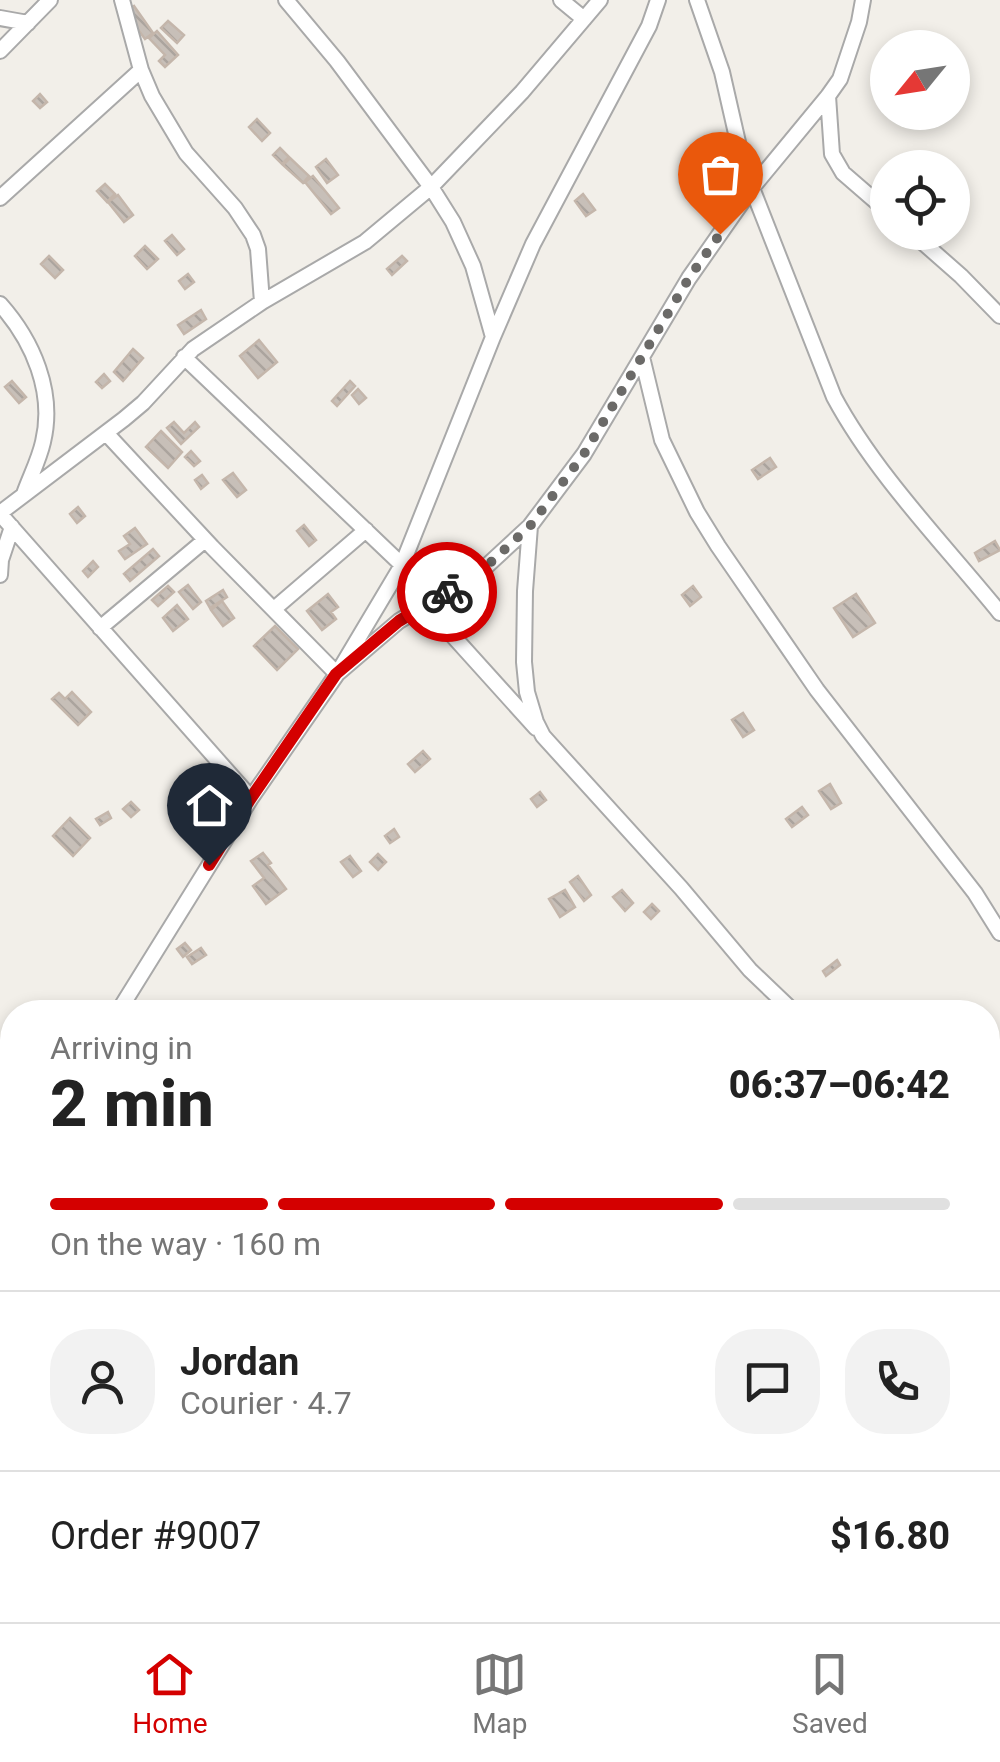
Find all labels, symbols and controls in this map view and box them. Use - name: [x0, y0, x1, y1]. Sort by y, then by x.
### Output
- north arrow: [870, 30, 970, 130]
- map controls: [870, 30, 970, 250]
- pin: [678, 132, 763, 235]
- icon: bag: [693, 147, 748, 202]
- button: locate: [870, 150, 970, 250]
- courier: [397, 542, 497, 642]
- icon: bike: [420, 565, 475, 620]
- pin: [167, 763, 252, 866]
- icon: home: [182, 778, 237, 833]
- text: Arriving in: [50, 1029, 193, 1067]
- text: 06:37–06:42: [729, 1063, 950, 1107]
- text: 2 min: [50, 1066, 214, 1142]
- text: On the way · 160 m: [50, 1225, 321, 1263]
- button: person: [50, 1329, 155, 1434]
- button: chat: [715, 1329, 820, 1434]
- button: phone: [845, 1329, 950, 1434]
- text: Jordan: [180, 1340, 299, 1384]
- text: Courier · 4.7: [180, 1384, 352, 1422]
- text: Order #9007: [50, 1514, 261, 1558]
- text: $16.80: [830, 1514, 950, 1558]
- tab: Home: [132, 1647, 208, 1740]
- tab: Map: [472, 1647, 528, 1740]
- tab: Saved: [792, 1647, 868, 1740]

